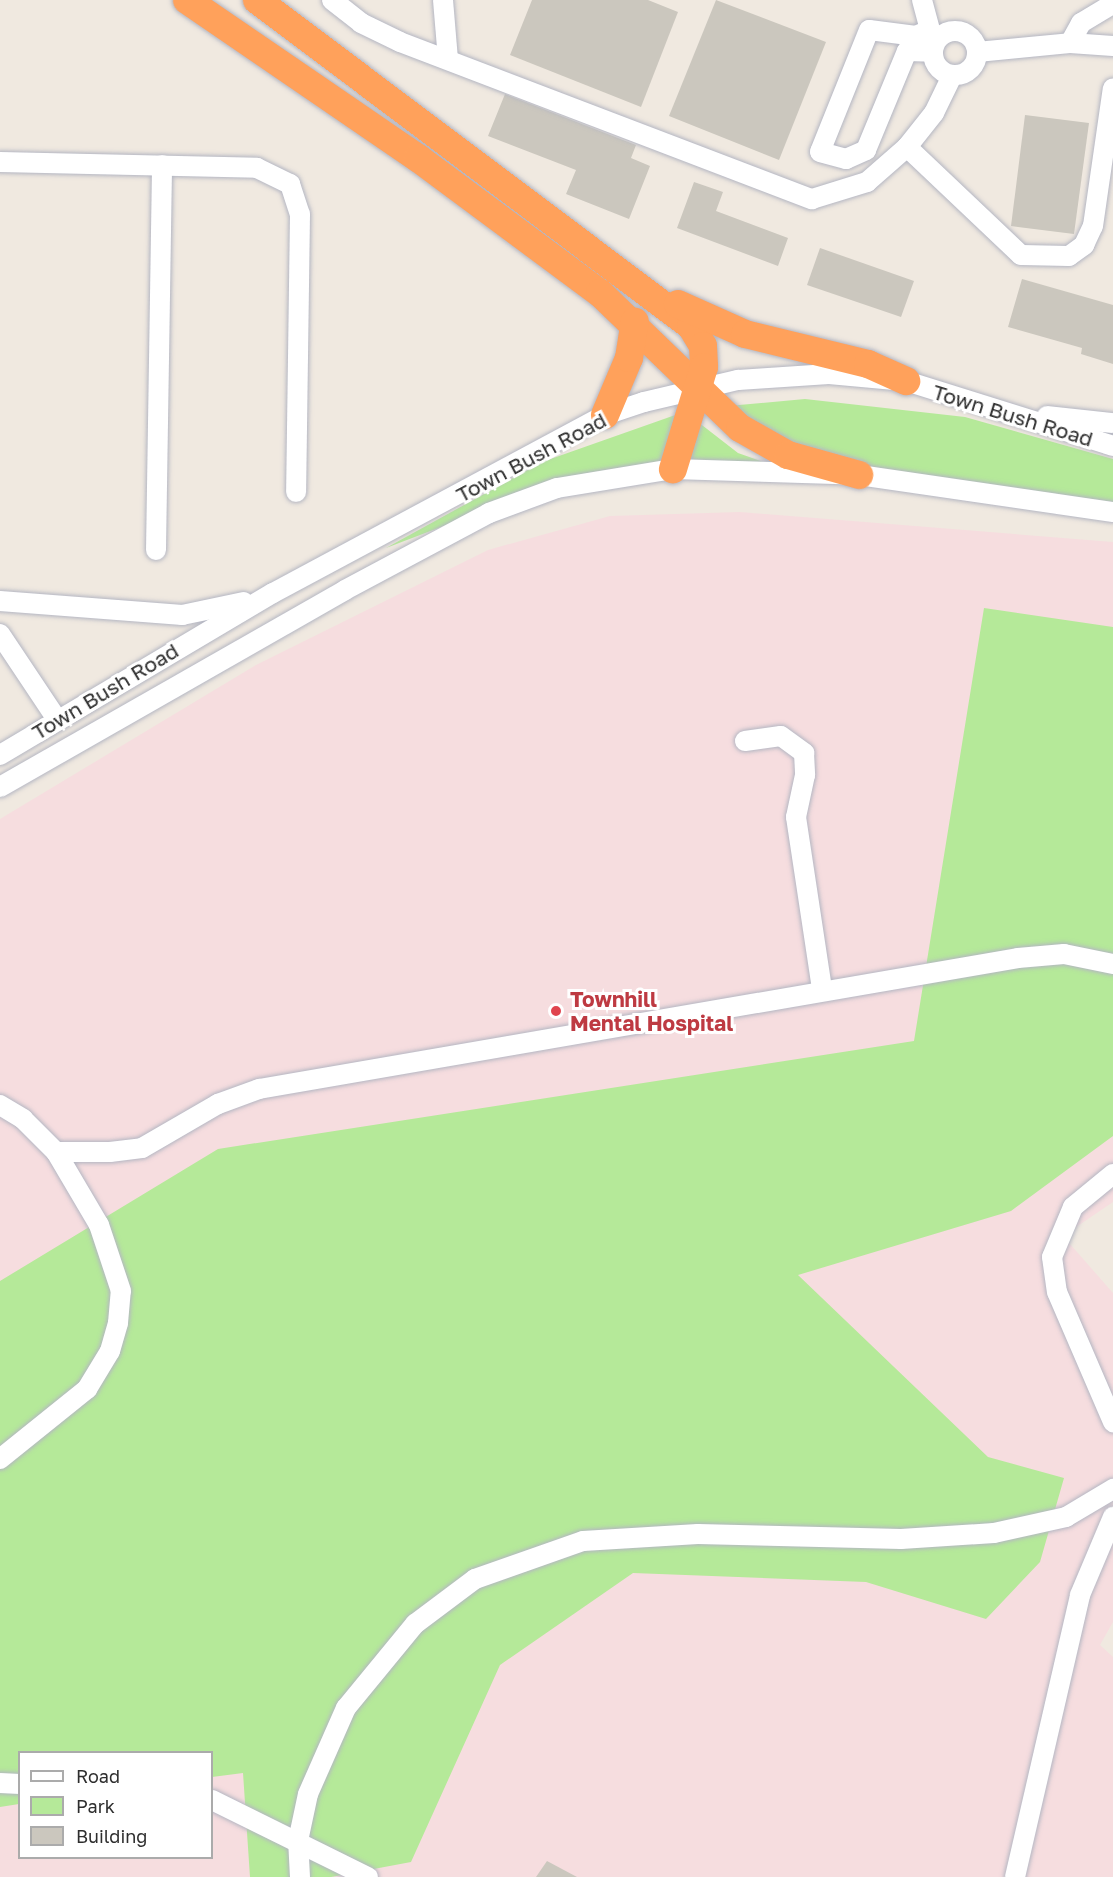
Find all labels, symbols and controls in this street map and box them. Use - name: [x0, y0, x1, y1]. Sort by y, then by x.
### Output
- street label: Town Bush Road: [930, 379, 1096, 451]
- street label: Town Bush Road: [452, 407, 610, 507]
- street label: Town Bush Road: [27, 637, 183, 745]
- place label: Townhill Mental Hospital: [570, 986, 733, 1036]
- marker: Townhill Mental Hospital: [547, 1002, 565, 1020]
- legend: [18, 1751, 213, 1859]
- text: Road: [76, 1765, 120, 1787]
- text: Park: [76, 1795, 115, 1817]
- text: Building: [76, 1825, 147, 1847]

